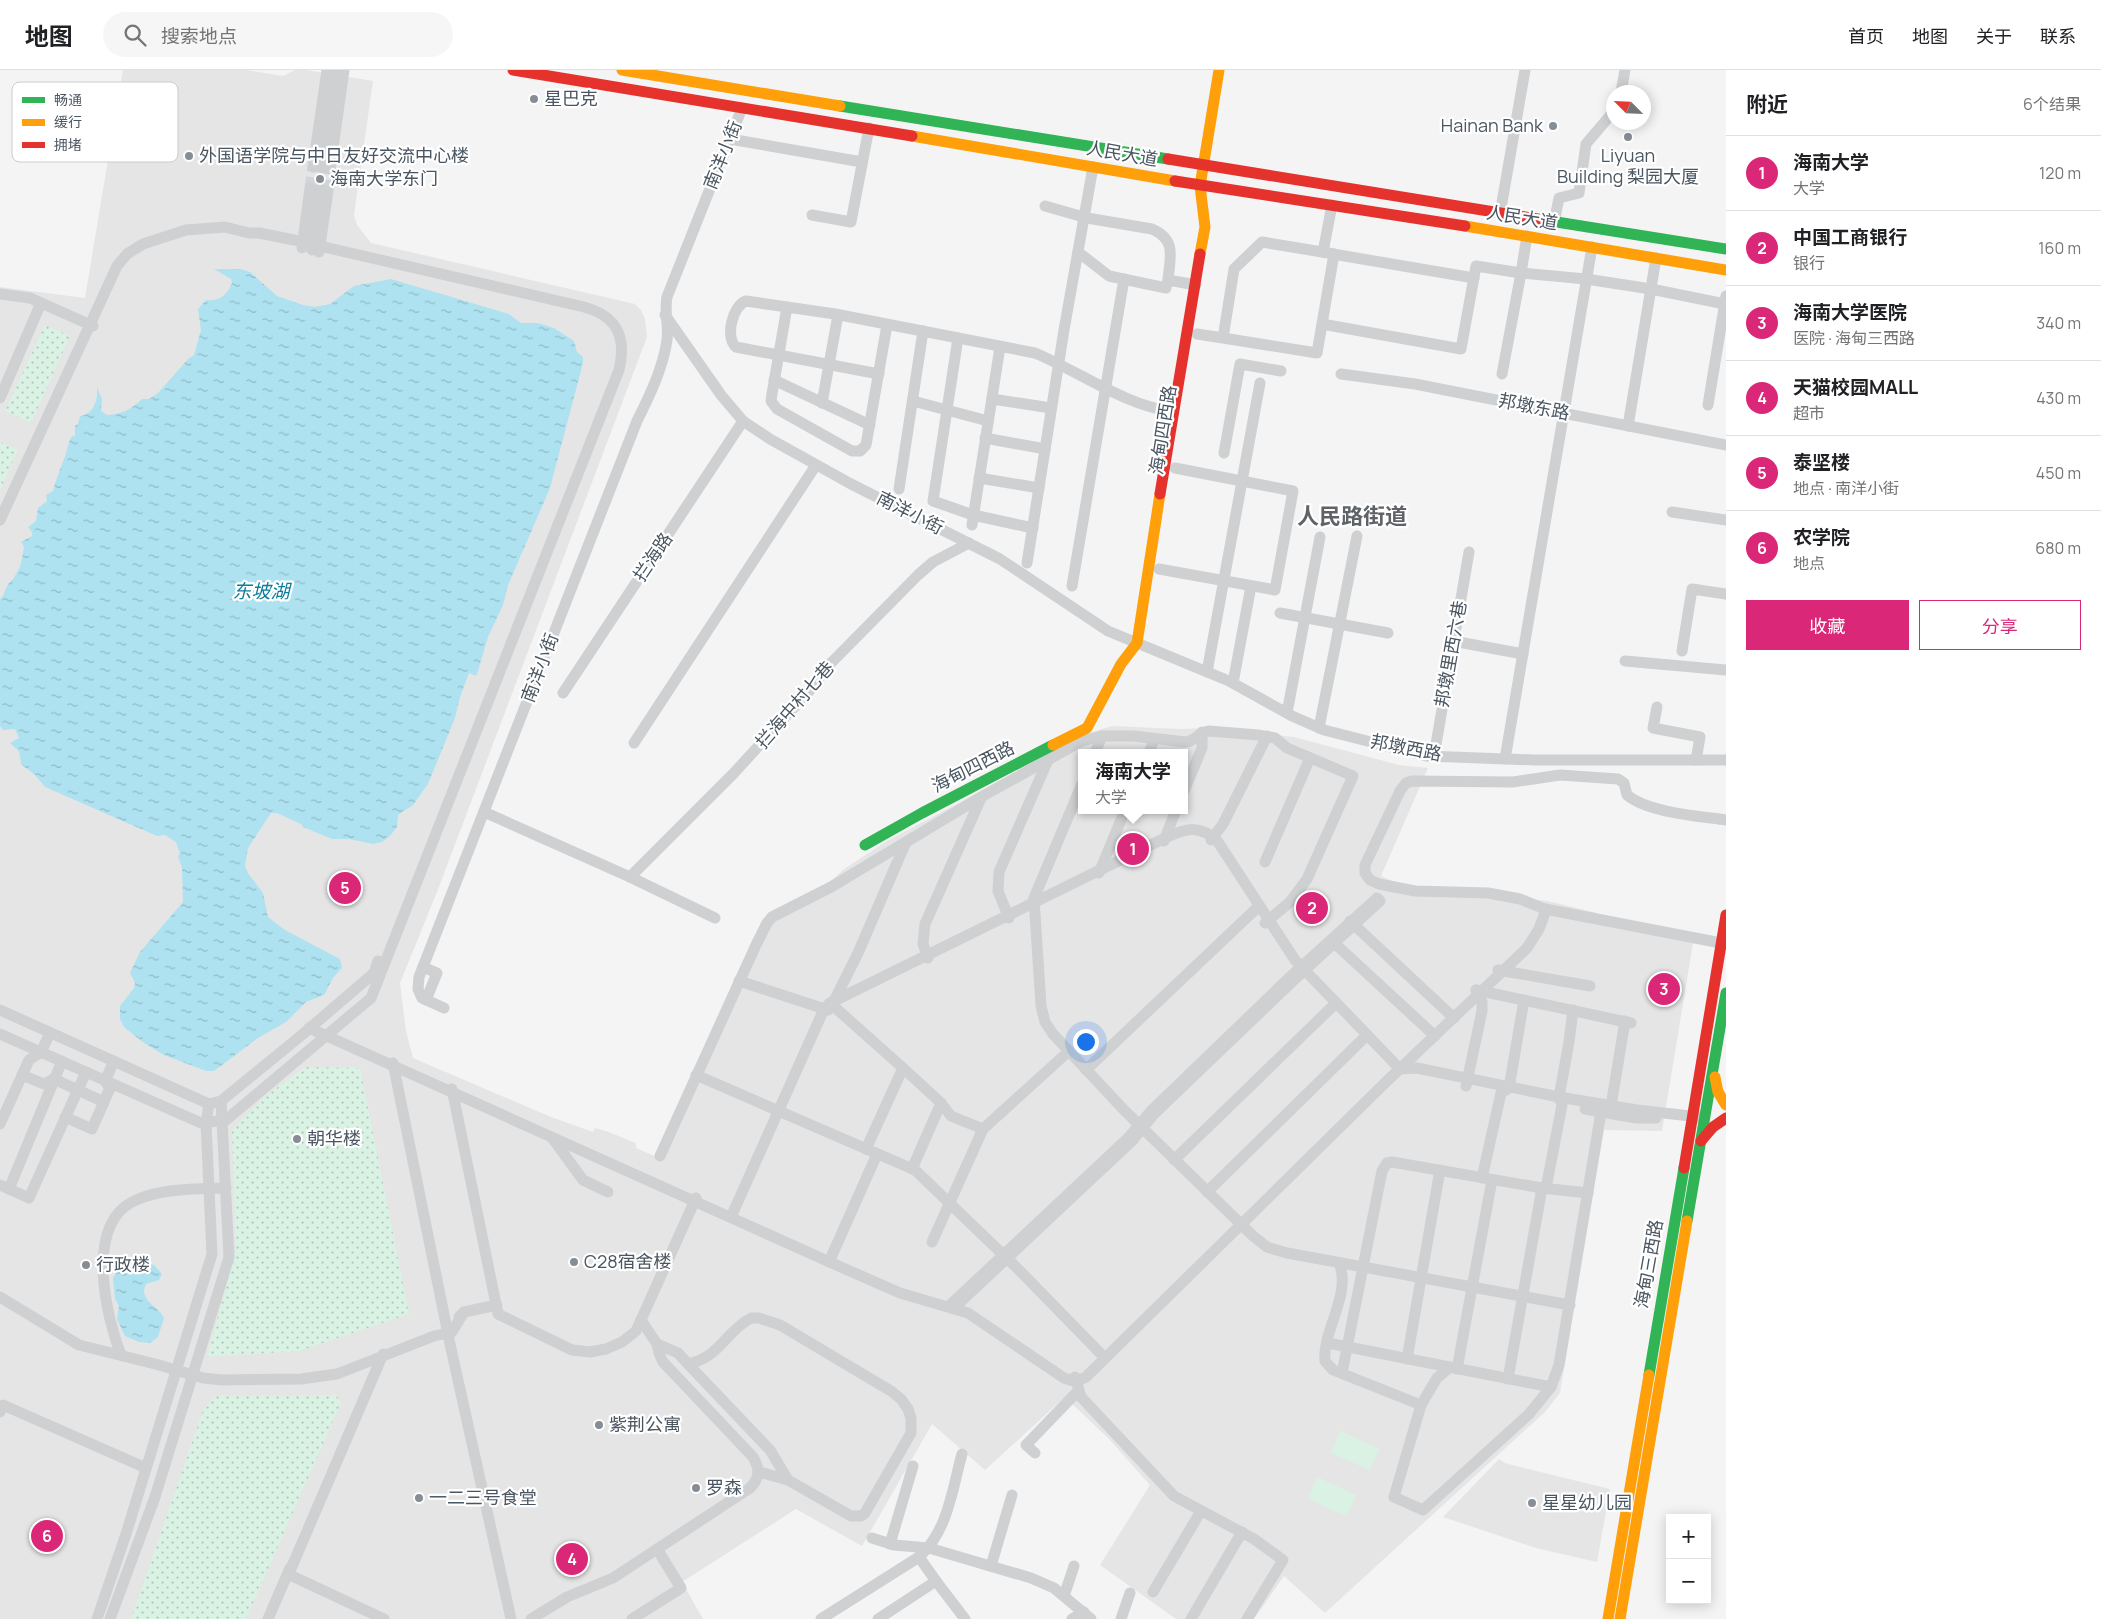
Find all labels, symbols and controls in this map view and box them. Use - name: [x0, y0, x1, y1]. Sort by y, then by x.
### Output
- search box: [103, 12, 453, 57]
- text: 地图: [25, 19, 73, 52]
- icon: search: [121, 21, 149, 49]
- text: 搜索地点: [161, 23, 237, 49]
- text: 首页: [1848, 24, 1884, 48]
- text: 地图: [1912, 24, 1948, 48]
- text: 关于: [1976, 24, 2012, 48]
- text: 联系: [2040, 24, 2076, 48]
- legend: [12, 82, 178, 162]
- north arrow: [1606, 85, 1651, 130]
- place label: 星巴克: [544, 86, 598, 110]
- text: 畅通: [54, 90, 82, 109]
- text: 附近: [1746, 90, 1788, 118]
- marker: 星巴克: [528, 93, 540, 105]
- text: 6个结果: [2023, 93, 2081, 115]
- text: 缓行: [54, 112, 82, 131]
- place label: Hainan Bank: [1441, 113, 1544, 137]
- street label: 南洋小街: [697, 117, 747, 192]
- marker: Hainan Bank: [1547, 120, 1559, 132]
- marker: Liyuan Building 梨园大厦: [1622, 131, 1634, 143]
- text: 拥堵: [54, 135, 82, 154]
- street label: 人民大道: [1085, 135, 1160, 171]
- place label: 外国语学院与中日友好交流中心楼: [199, 143, 469, 167]
- place label: Liyuan Building 梨园大厦: [1557, 143, 1699, 188]
- text: 海南大学: [1793, 149, 1869, 175]
- marker: 外国语学院与中日友好交流中心楼: [183, 150, 195, 162]
- text: 1: [1758, 162, 1766, 184]
- text: 120 m: [2039, 162, 2081, 184]
- place label: 海南大学东门: [330, 166, 438, 190]
- marker: 海南大学东门: [314, 173, 326, 185]
- text: 大学: [1793, 177, 1825, 199]
- street label: 人民大道: [1485, 200, 1560, 234]
- text: 中国工商银行: [1793, 224, 1907, 250]
- text: 2: [1757, 237, 1767, 259]
- text: 160 m: [2038, 237, 2081, 259]
- text: 银行: [1793, 252, 1825, 274]
- text: 海南大学医院: [1793, 299, 1907, 325]
- text: 3: [1757, 312, 1767, 334]
- text: 340 m: [2036, 312, 2081, 334]
- text: 医院 · 海甸三西路: [1793, 327, 1915, 349]
- text: 天猫校园MALL: [1793, 374, 1918, 400]
- street label: 海甸四西路: [1143, 384, 1181, 476]
- street label: 邦墩东路: [1497, 387, 1572, 425]
- text: 4: [1757, 387, 1767, 409]
- text: 430 m: [2036, 387, 2081, 409]
- text: 超市: [1793, 402, 1825, 424]
- text: 泰坚楼: [1793, 449, 1850, 475]
- text: 5: [1757, 462, 1767, 484]
- text: 450 m: [2036, 462, 2081, 484]
- text: 地点 · 南洋小街: [1793, 477, 1899, 499]
- street label: 南洋小街: [873, 485, 948, 539]
- district label: 人民路街道: [1297, 501, 1407, 531]
- text: 农学院: [1793, 524, 1850, 550]
- street label: 拦海路: [627, 527, 677, 586]
- text: 6: [1757, 537, 1767, 559]
- text: 680 m: [2035, 537, 2081, 559]
- text: 地点: [1793, 552, 1825, 574]
- water label: 东坡湖: [232, 578, 292, 604]
- street label: 邦墩里西六巷: [1429, 599, 1471, 709]
- button: 收藏: [1746, 600, 1909, 650]
- button: 分享: [1919, 600, 2081, 650]
- street label: 南洋小街: [515, 630, 563, 706]
- street label: 拦海中村七巷: [750, 656, 839, 753]
- street label: 邦墩西路: [1369, 728, 1444, 766]
- street label: 海甸四西路: [927, 735, 1018, 797]
- popup: [1078, 749, 1188, 814]
- text: 海南大学: [1095, 758, 1171, 784]
- text: 大学: [1095, 786, 1127, 808]
- pin: 1: [1117, 830, 1149, 868]
- pin: 5: [329, 869, 361, 907]
- pin: 2: [1296, 889, 1328, 927]
- pin: 3: [1648, 970, 1680, 1008]
- your location: [1073, 1029, 1099, 1055]
- place label: 朝华楼: [307, 1126, 361, 1150]
- marker: 朝华楼: [291, 1133, 303, 1145]
- street label: 海甸三西路: [1628, 1217, 1668, 1310]
- place label: C28宿舍楼: [584, 1249, 672, 1273]
- place label: 行政楼: [96, 1252, 150, 1276]
- marker: C28宿舍楼: [568, 1256, 580, 1268]
- marker: 行政楼: [80, 1259, 92, 1271]
- place label: 紫荆公寓: [609, 1412, 681, 1436]
- marker: 紫荆公寓: [593, 1419, 605, 1431]
- place label: 罗森: [706, 1475, 742, 1499]
- marker: 罗森: [690, 1482, 702, 1494]
- place label: 一二三号食堂: [429, 1485, 537, 1509]
- place label: 星星幼儿园: [1542, 1490, 1632, 1514]
- marker: 一二三号食堂: [413, 1492, 425, 1504]
- marker: 星星幼儿园: [1526, 1497, 1538, 1509]
- map controls: [1666, 1514, 1711, 1604]
- button: +: [1666, 1514, 1711, 1559]
- pin: 6: [31, 1517, 63, 1555]
- pin: 4: [556, 1540, 588, 1578]
- button: −: [1666, 1559, 1711, 1604]

